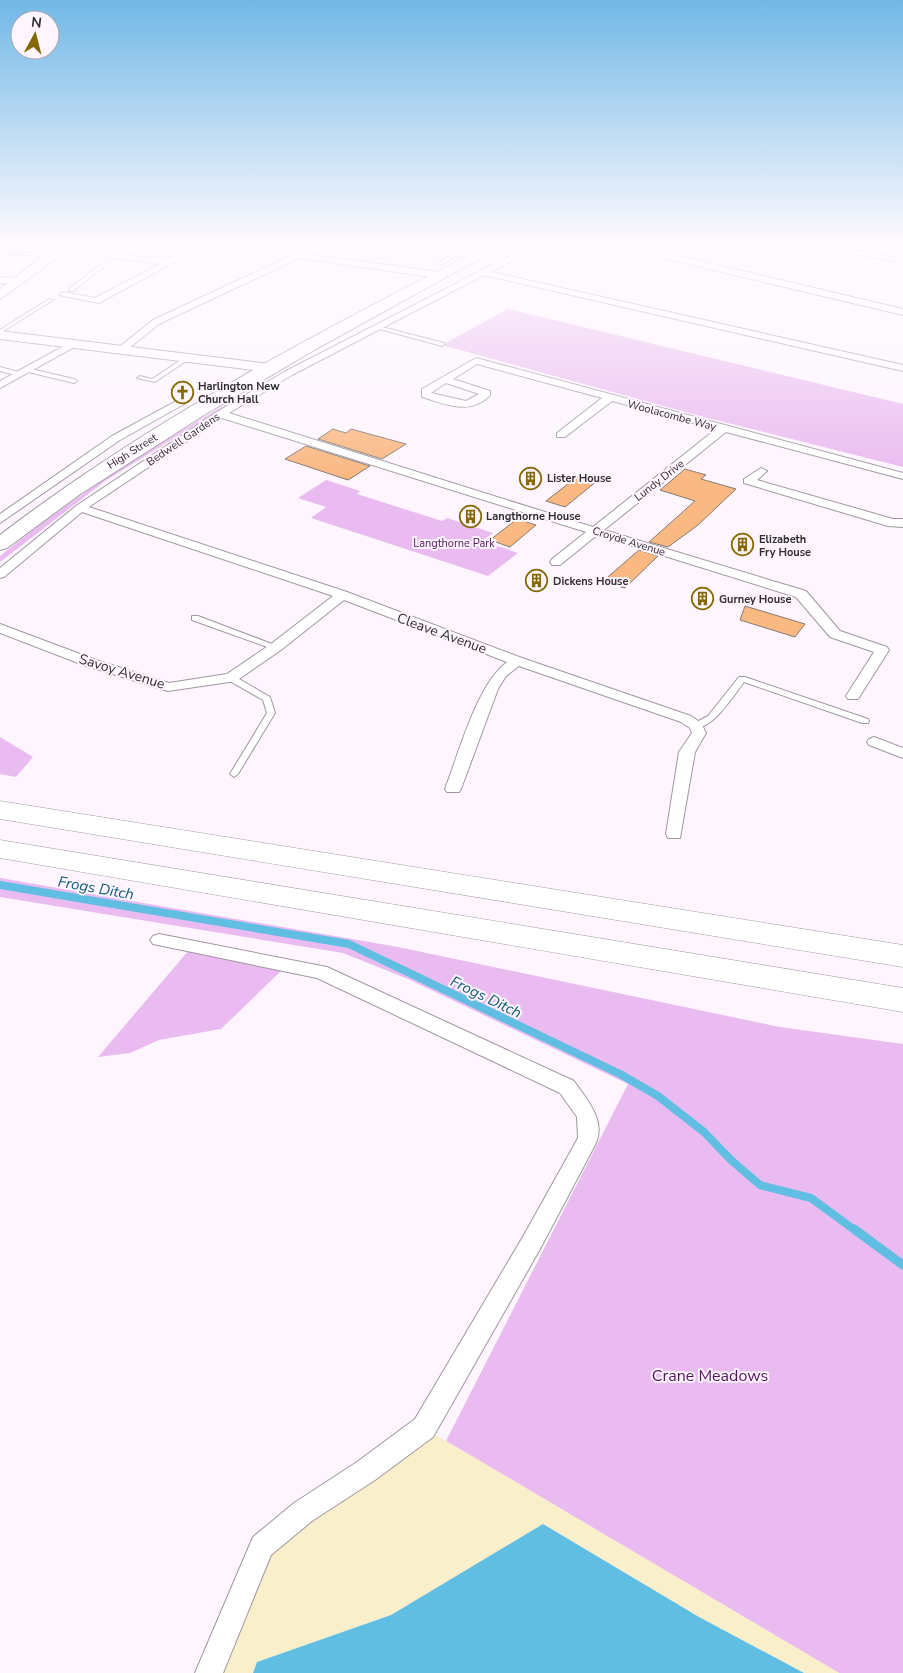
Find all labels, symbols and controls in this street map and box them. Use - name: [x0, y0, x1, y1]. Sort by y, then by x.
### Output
- north arrow: [10, 10, 60, 60]
- text: N: [30, 13, 43, 33]
- place label: Harlington New Church Hall: [198, 379, 280, 407]
- church icon: Harlington New Church Hall: [170, 380, 194, 404]
- street label: Woolacombe Way: [626, 396, 718, 435]
- street label: Bedwell Gardens: [144, 409, 223, 470]
- street label: High Street: [104, 430, 160, 473]
- street label: Lundy Drive: [631, 456, 687, 505]
- building icon: Lister House: [519, 466, 543, 490]
- place label: Lister House: [547, 471, 611, 486]
- building icon: Langthorne House: [458, 504, 482, 528]
- place label: Langthorne House: [486, 509, 581, 524]
- street label: Croyde Avenue: [591, 523, 667, 560]
- place label: Elizabeth Fry House: [759, 532, 811, 560]
- building icon: Elizabeth Fry House: [731, 533, 755, 557]
- park label: Langthorne Park: [413, 536, 495, 551]
- building icon: Dickens House: [525, 569, 549, 593]
- place label: Dickens House: [553, 574, 628, 589]
- building icon: Gurney House: [691, 587, 715, 611]
- place label: Gurney House: [719, 592, 791, 607]
- street label: Cleave Avenue: [394, 608, 489, 658]
- street label: Savoy Avenue: [76, 649, 167, 694]
- water label: Frogs Ditch: [56, 871, 136, 905]
- water label: Frogs Ditch: [447, 971, 525, 1023]
- park label: Crane Meadows: [652, 1365, 768, 1387]

